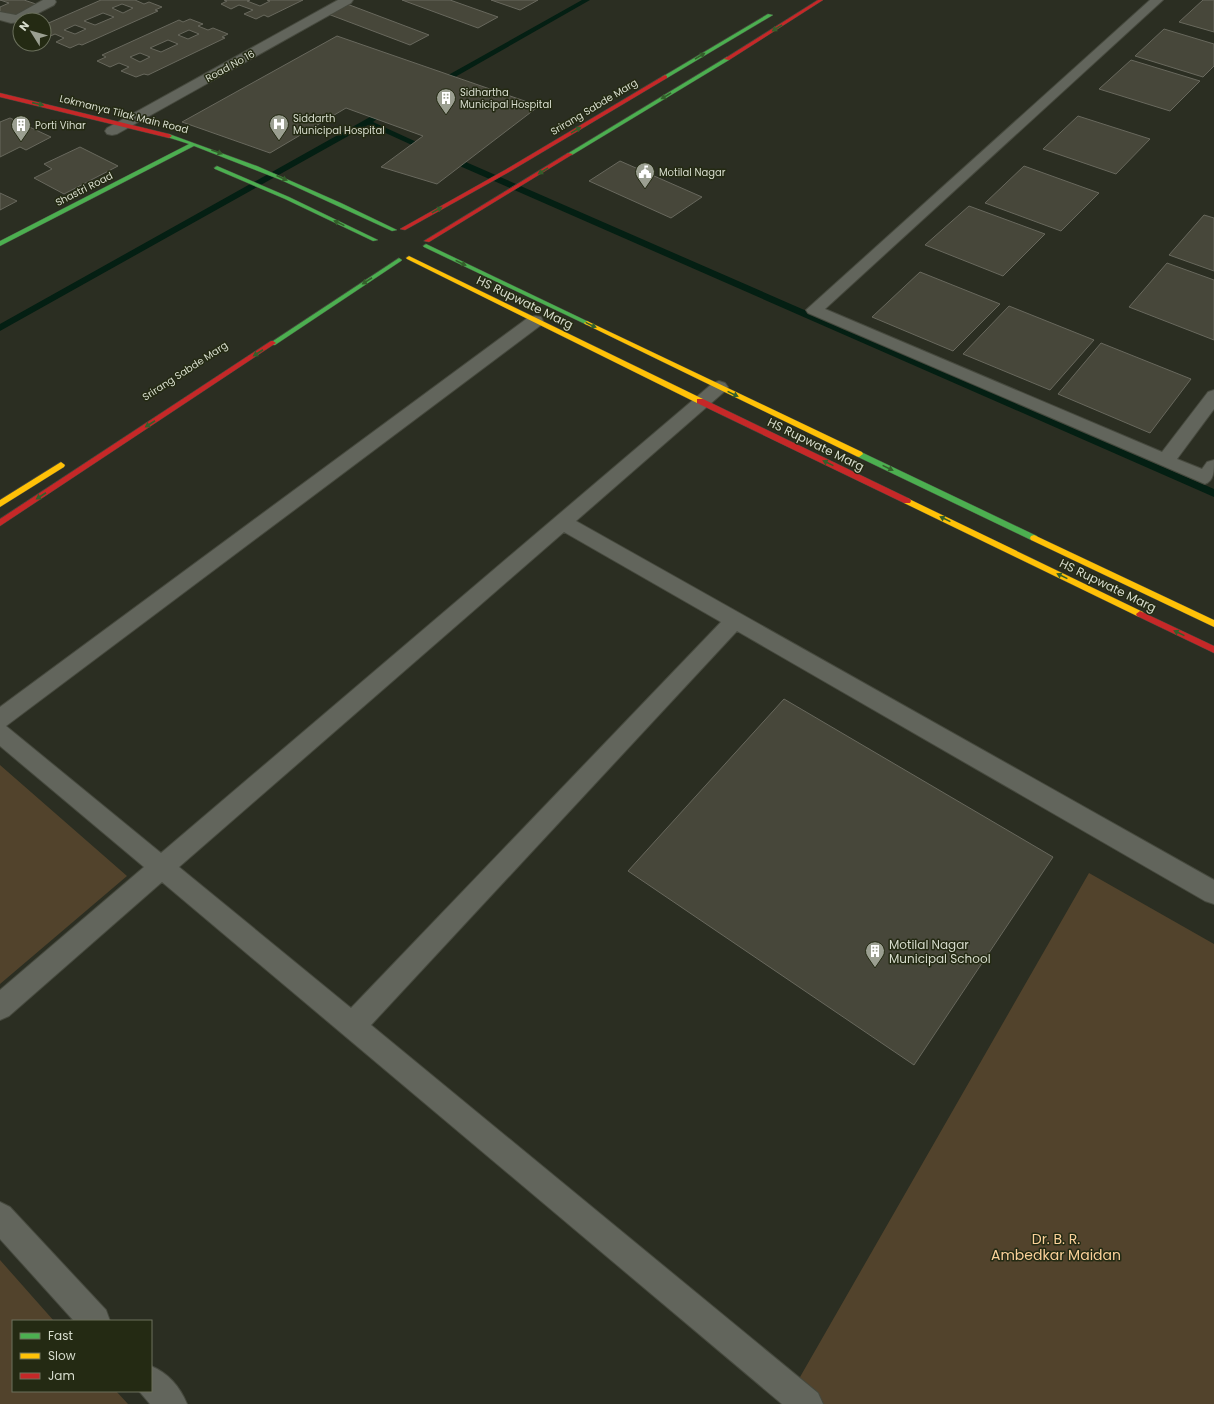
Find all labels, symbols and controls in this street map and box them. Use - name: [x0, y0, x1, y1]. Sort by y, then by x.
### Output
- north arrow: [12, 12, 52, 52]
- text: N: [15, 18, 33, 34]
- one-way arrow: [771, 24, 782, 32]
- street label: Road No 16: [203, 46, 257, 86]
- one-way arrow: [694, 53, 706, 60]
- street label: Srirang Sabde Marg: [548, 75, 640, 139]
- place label: Sidhartha Municipal Hospital: [460, 85, 552, 112]
- building icon: Sidhartha Municipal Hospital: [435, 87, 457, 115]
- street label: Lokmanya Tilak Main Road: [58, 91, 190, 137]
- one-way arrow: [661, 92, 671, 100]
- one-way arrow: [32, 102, 44, 108]
- place label: Siddarth Municipal Hospital: [293, 111, 385, 138]
- hospital icon: Siddarth Municipal Hospital: [268, 113, 290, 141]
- building icon: Porti Vihar: [10, 114, 32, 142]
- place label: Porti Vihar: [35, 118, 86, 133]
- one-way arrow: [570, 126, 582, 133]
- one-way arrow: [212, 150, 224, 156]
- public building icon: Motilal Nagar: [634, 161, 656, 189]
- place label: Motilal Nagar: [659, 165, 726, 180]
- one-way arrow: [538, 167, 548, 175]
- street label: Shastri Road: [53, 168, 115, 210]
- one-way arrow: [276, 175, 288, 181]
- one-way arrow: [431, 207, 443, 214]
- one-way arrow: [334, 220, 345, 226]
- one-way arrow: [455, 260, 467, 266]
- street label: HS Rupwate Marg: [474, 271, 576, 333]
- one-way arrow: [362, 277, 372, 285]
- one-way arrow: [585, 322, 596, 328]
- street label: Srirang Sabde Marg: [139, 338, 231, 404]
- one-way arrow: [252, 349, 264, 356]
- one-way arrow: [727, 391, 739, 397]
- street label: HS Rupwate Marg: [765, 413, 867, 475]
- one-way arrow: [145, 420, 155, 428]
- one-way arrow: [822, 460, 834, 466]
- one-way arrow: [882, 465, 894, 471]
- one-way arrow: [36, 492, 46, 500]
- one-way arrow: [939, 516, 951, 522]
- street label: HS Rupwate Marg: [1057, 554, 1159, 616]
- one-way arrow: [1056, 573, 1068, 579]
- one-way arrow: [1173, 630, 1185, 636]
- place label: Motilal Nagar Municipal School: [889, 936, 991, 967]
- building icon: Motilal Nagar Municipal School: [864, 940, 886, 968]
- park label: Dr. B. R. Ambedkar Maidan: [991, 1229, 1121, 1265]
- legend: [12, 1320, 152, 1392]
- text: Fast: [48, 1327, 73, 1344]
- text: Slow: [48, 1347, 76, 1364]
- text: Jam: [48, 1367, 75, 1384]

